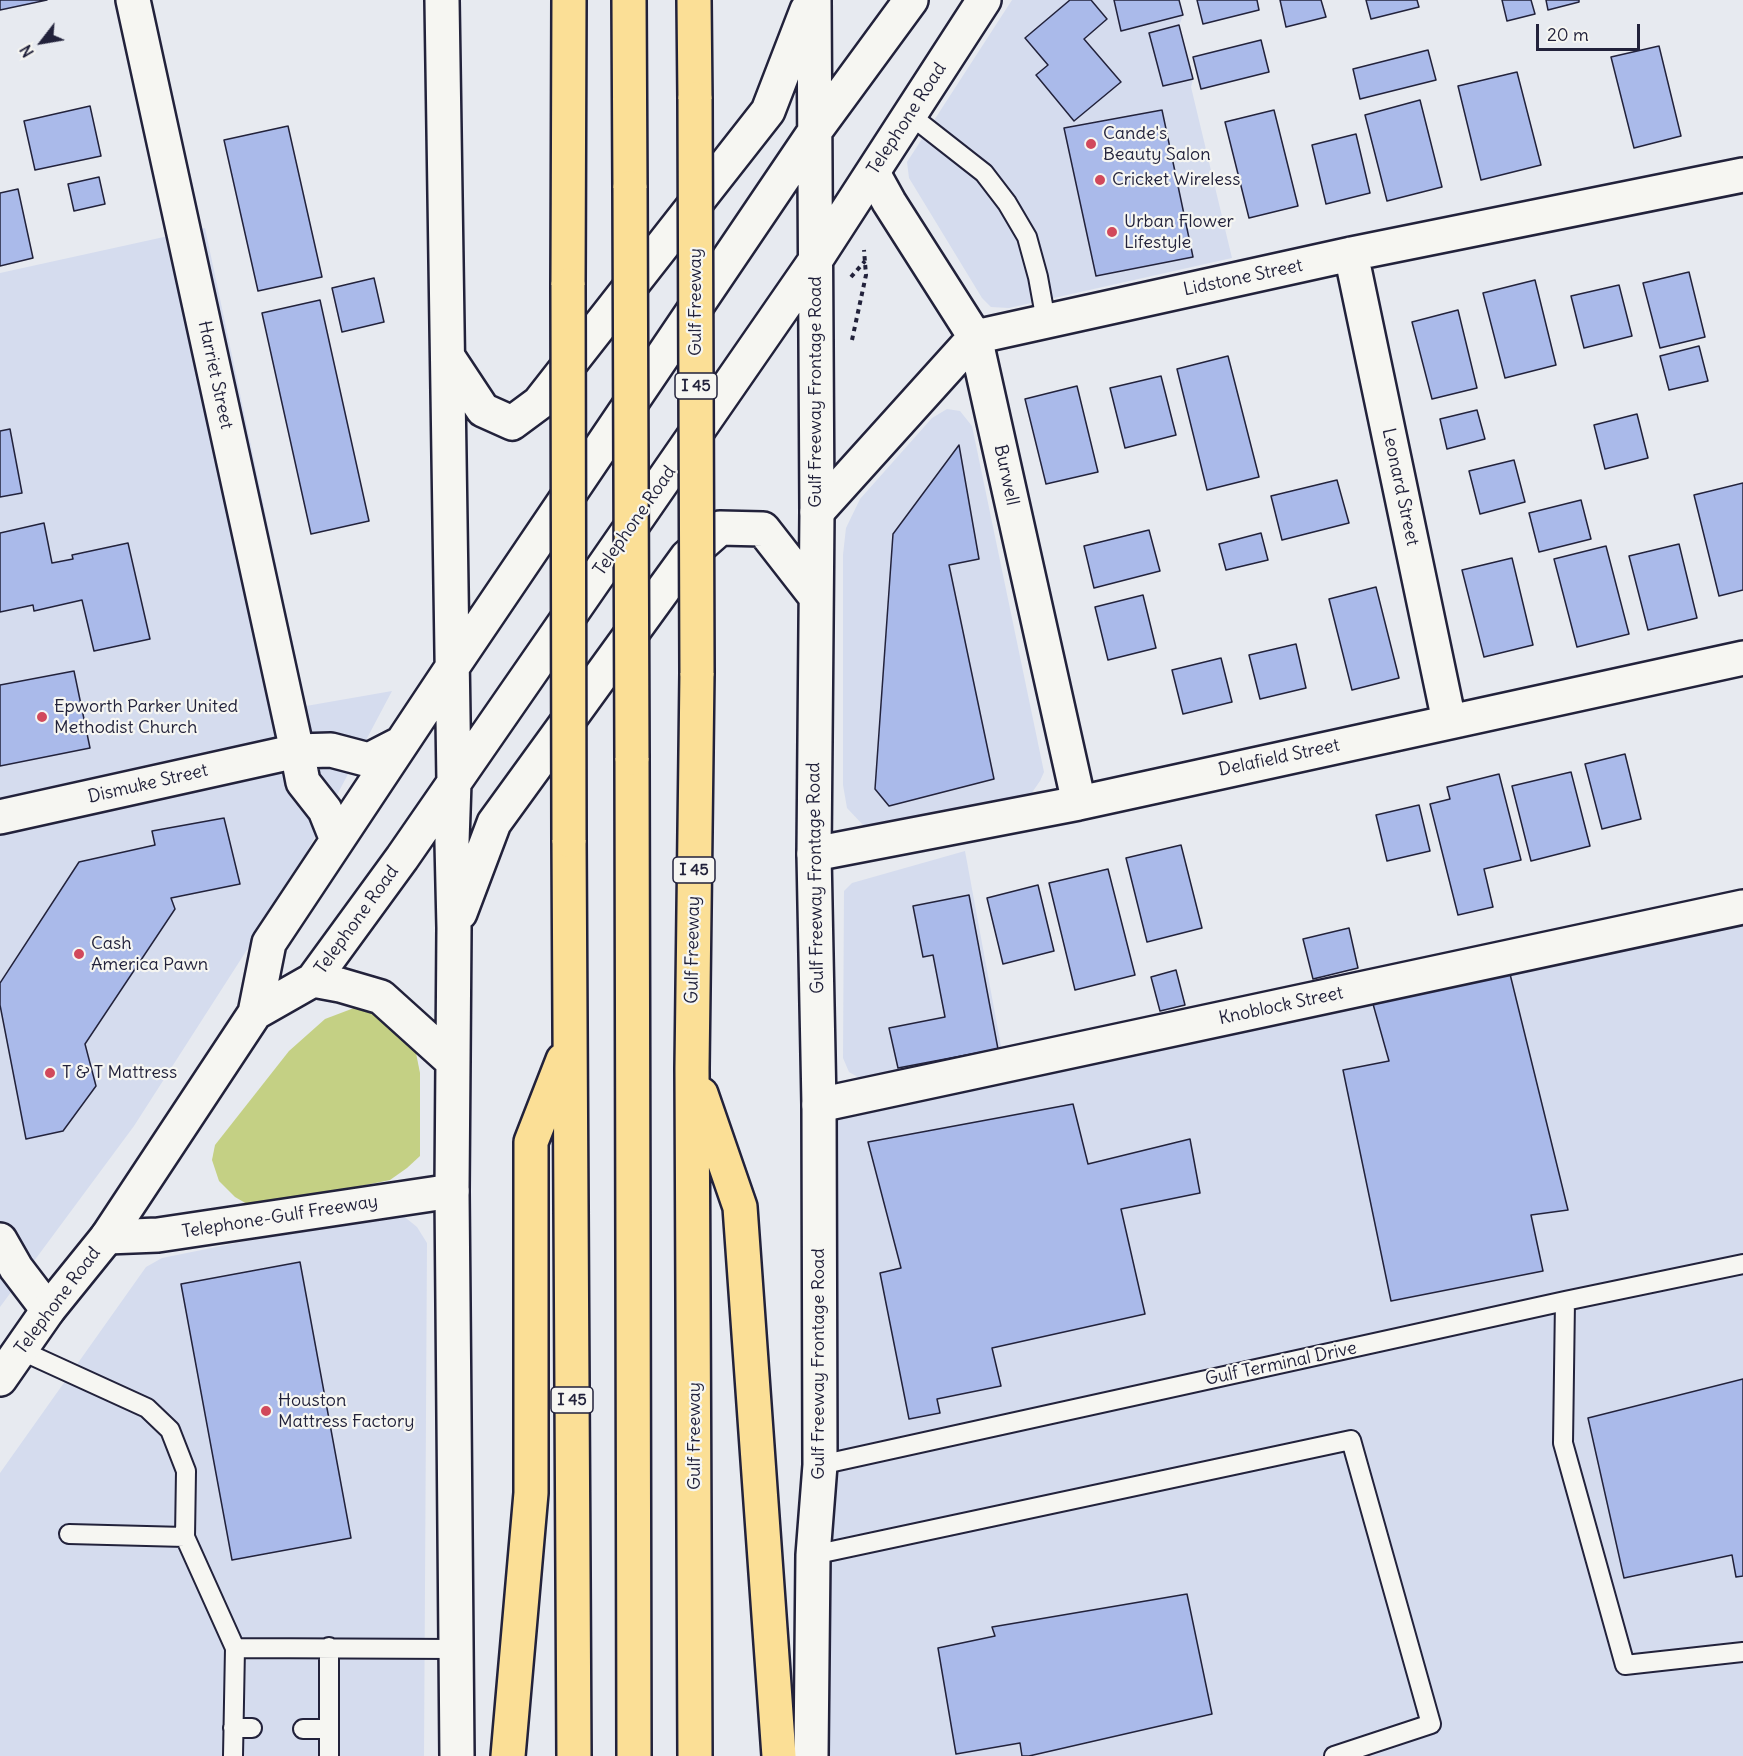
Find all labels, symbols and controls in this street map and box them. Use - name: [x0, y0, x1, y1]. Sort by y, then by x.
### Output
- north arrow: [12, 12, 72, 72]
- scale bar: [1539, 12, 1642, 50]
- text: 20 m: [1547, 23, 1589, 46]
- text: N: [15, 41, 38, 61]
- street label: Telephone Road: [863, 59, 951, 179]
- place label: Cande's Beauty Salon: [1103, 123, 1211, 166]
- marker: Cande's Beauty Salon: [1084, 137, 1098, 151]
- place label: Cricket Wireless: [1112, 169, 1240, 191]
- marker: Cricket Wireless: [1093, 173, 1107, 187]
- place label: Urban Flower Lifestyle: [1124, 211, 1234, 254]
- marker: Urban Flower Lifestyle: [1105, 225, 1119, 239]
- street label: Gulf Freeway: [685, 248, 707, 356]
- street label: Lidstone Street: [1181, 255, 1305, 301]
- street label: Gulf Freeway Frontage Road: [805, 276, 827, 508]
- street label: Harriet Street: [193, 319, 237, 431]
- road number: I 45: [675, 373, 717, 399]
- street label: Leonard Street: [1377, 426, 1423, 548]
- street label: Burwell: [989, 443, 1023, 507]
- street label: Telephone Road: [589, 462, 681, 580]
- place label: Epworth Parker United Methodist Church: [54, 696, 238, 738]
- marker: Epworth Parker United Methodist Church: [35, 710, 49, 724]
- street label: Delafield Street: [1216, 735, 1342, 781]
- street label: Dismuke Street: [86, 760, 210, 808]
- street label: Gulf Freeway Frontage Road: [803, 762, 829, 994]
- road number: I 45: [673, 857, 715, 883]
- street label: Telephone Road: [310, 861, 404, 979]
- street label: Gulf Freeway: [681, 896, 705, 1004]
- place label: Cash America Pawn: [91, 933, 208, 976]
- marker: Cash America Pawn: [72, 947, 86, 961]
- street label: Knoblock Street: [1217, 982, 1345, 1030]
- place label: T & T Mattress: [62, 1062, 177, 1084]
- marker: T & T Mattress: [43, 1066, 57, 1080]
- street label: Telephone-Gulf Freeway: [180, 1191, 380, 1243]
- street label: Telephone Road: [11, 1243, 105, 1359]
- street label: Gulf Freeway Frontage Road: [808, 1248, 830, 1480]
- street label: Gulf Terminal Drive: [1203, 1337, 1359, 1391]
- street label: Gulf Freeway: [684, 1382, 706, 1490]
- road number: I 45: [551, 1387, 593, 1413]
- place label: Houston Mattress Factory: [278, 1390, 414, 1432]
- marker: Houston Mattress Factory: [259, 1404, 273, 1418]

